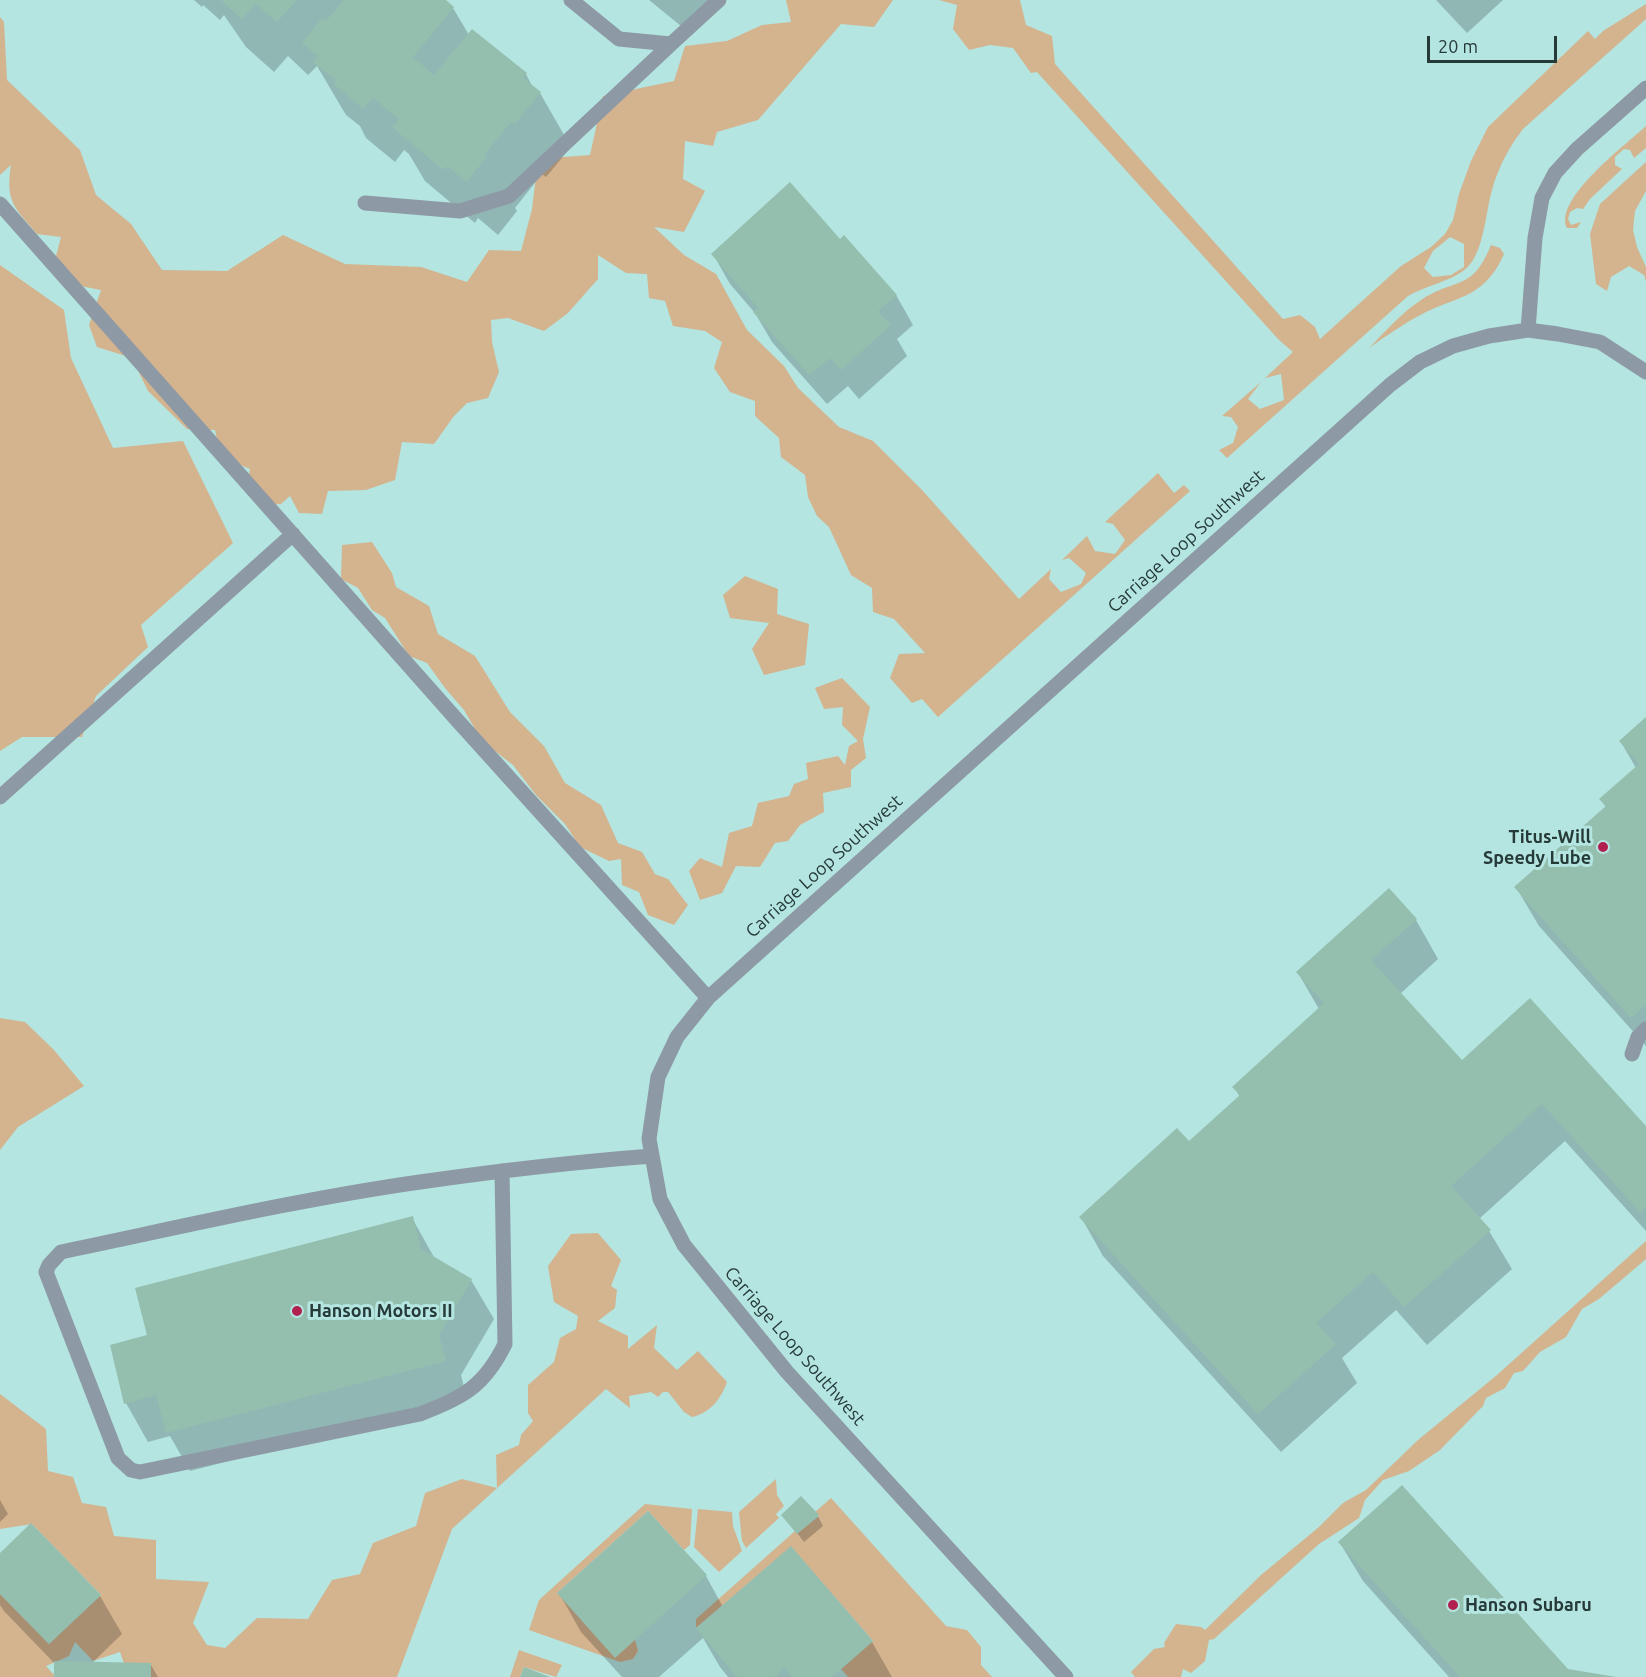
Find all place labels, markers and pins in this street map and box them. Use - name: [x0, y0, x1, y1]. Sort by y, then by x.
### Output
- place label: Titus-Will Speedy Lube: [1483, 826, 1591, 868]
- marker: Titus-Will Speedy Lube: [1596, 840, 1610, 854]
- place label: Hanson Motors II: [309, 1300, 453, 1322]
- marker: Hanson Motors II: [290, 1304, 304, 1318]
- place label: Hanson Subaru: [1465, 1594, 1592, 1616]
- marker: Hanson Subaru: [1446, 1598, 1460, 1612]

